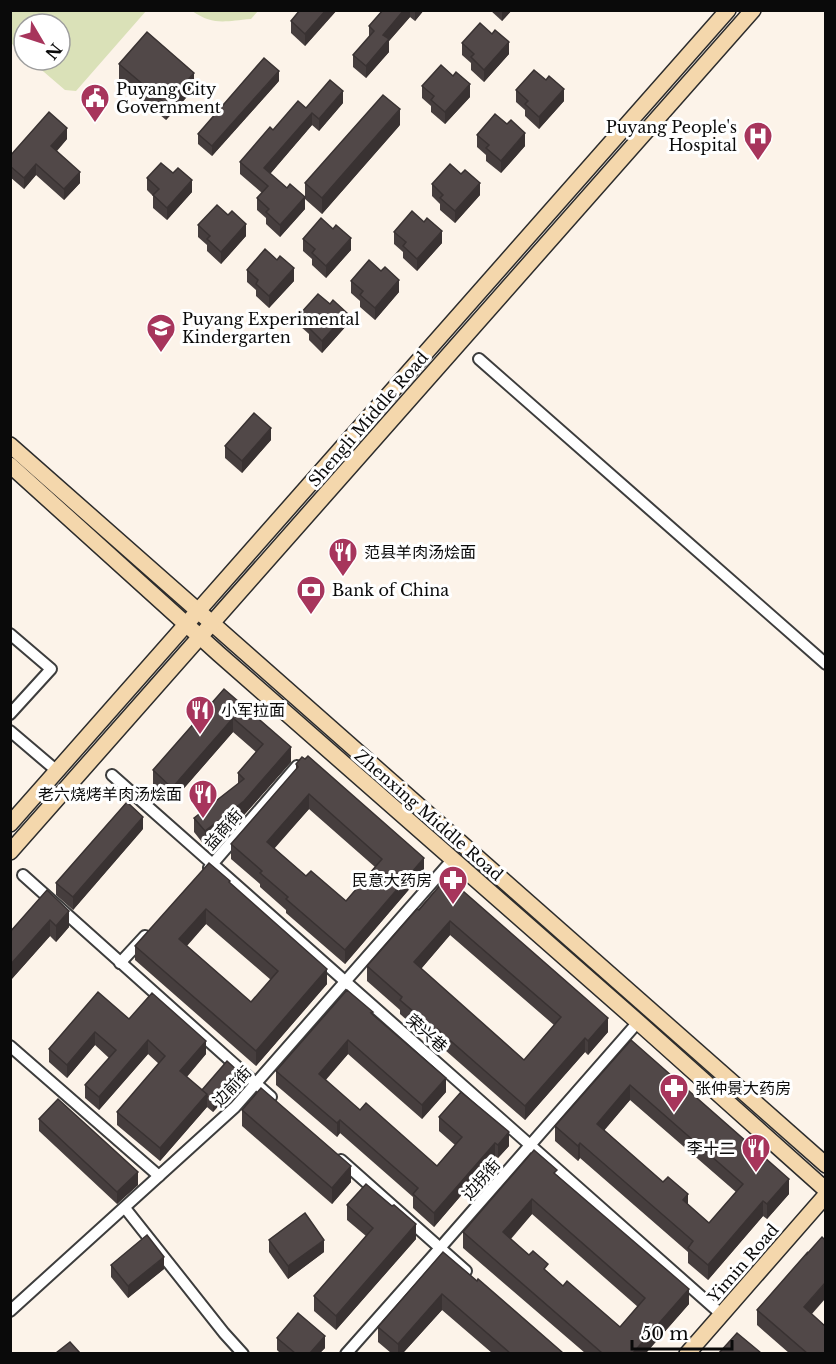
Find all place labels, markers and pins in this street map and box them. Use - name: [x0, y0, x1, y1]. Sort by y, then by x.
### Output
- place label: Puyang City Government: [116, 79, 221, 117]
- public building icon: Puyang City Government: [79, 82, 111, 124]
- place label: Puyang People's Hospital: [606, 117, 737, 155]
- hospital icon: Puyang People's Hospital: [742, 120, 774, 162]
- place label: Puyang Experimental Kindergarten: [182, 309, 360, 347]
- school or university icon: Puyang Experimental Kindergarten: [145, 312, 177, 354]
- restaurant icon: 范县羊肉汤烩面: [327, 536, 359, 578]
- place label: 范县羊肉汤烩面: [364, 542, 476, 562]
- bank icon: Bank of China: [295, 574, 327, 616]
- place label: Bank of China: [332, 580, 449, 600]
- restaurant icon: 小军拉面: [184, 694, 216, 736]
- place label: 小军拉面: [221, 700, 285, 720]
- restaurant icon: 老六烧烤羊肉汤烩面: [187, 778, 219, 820]
- place label: 老六烧烤羊肉汤烩面: [38, 784, 182, 804]
- pharmacy icon: 民意大药房: [437, 864, 469, 906]
- place label: 民意大药房: [352, 870, 432, 890]
- pharmacy icon: 张仲景大药房: [658, 1072, 690, 1114]
- place label: 张仲景大药房: [695, 1078, 791, 1098]
- restaurant icon: 李十二: [740, 1132, 772, 1174]
- place label: 李十二: [687, 1138, 735, 1158]

